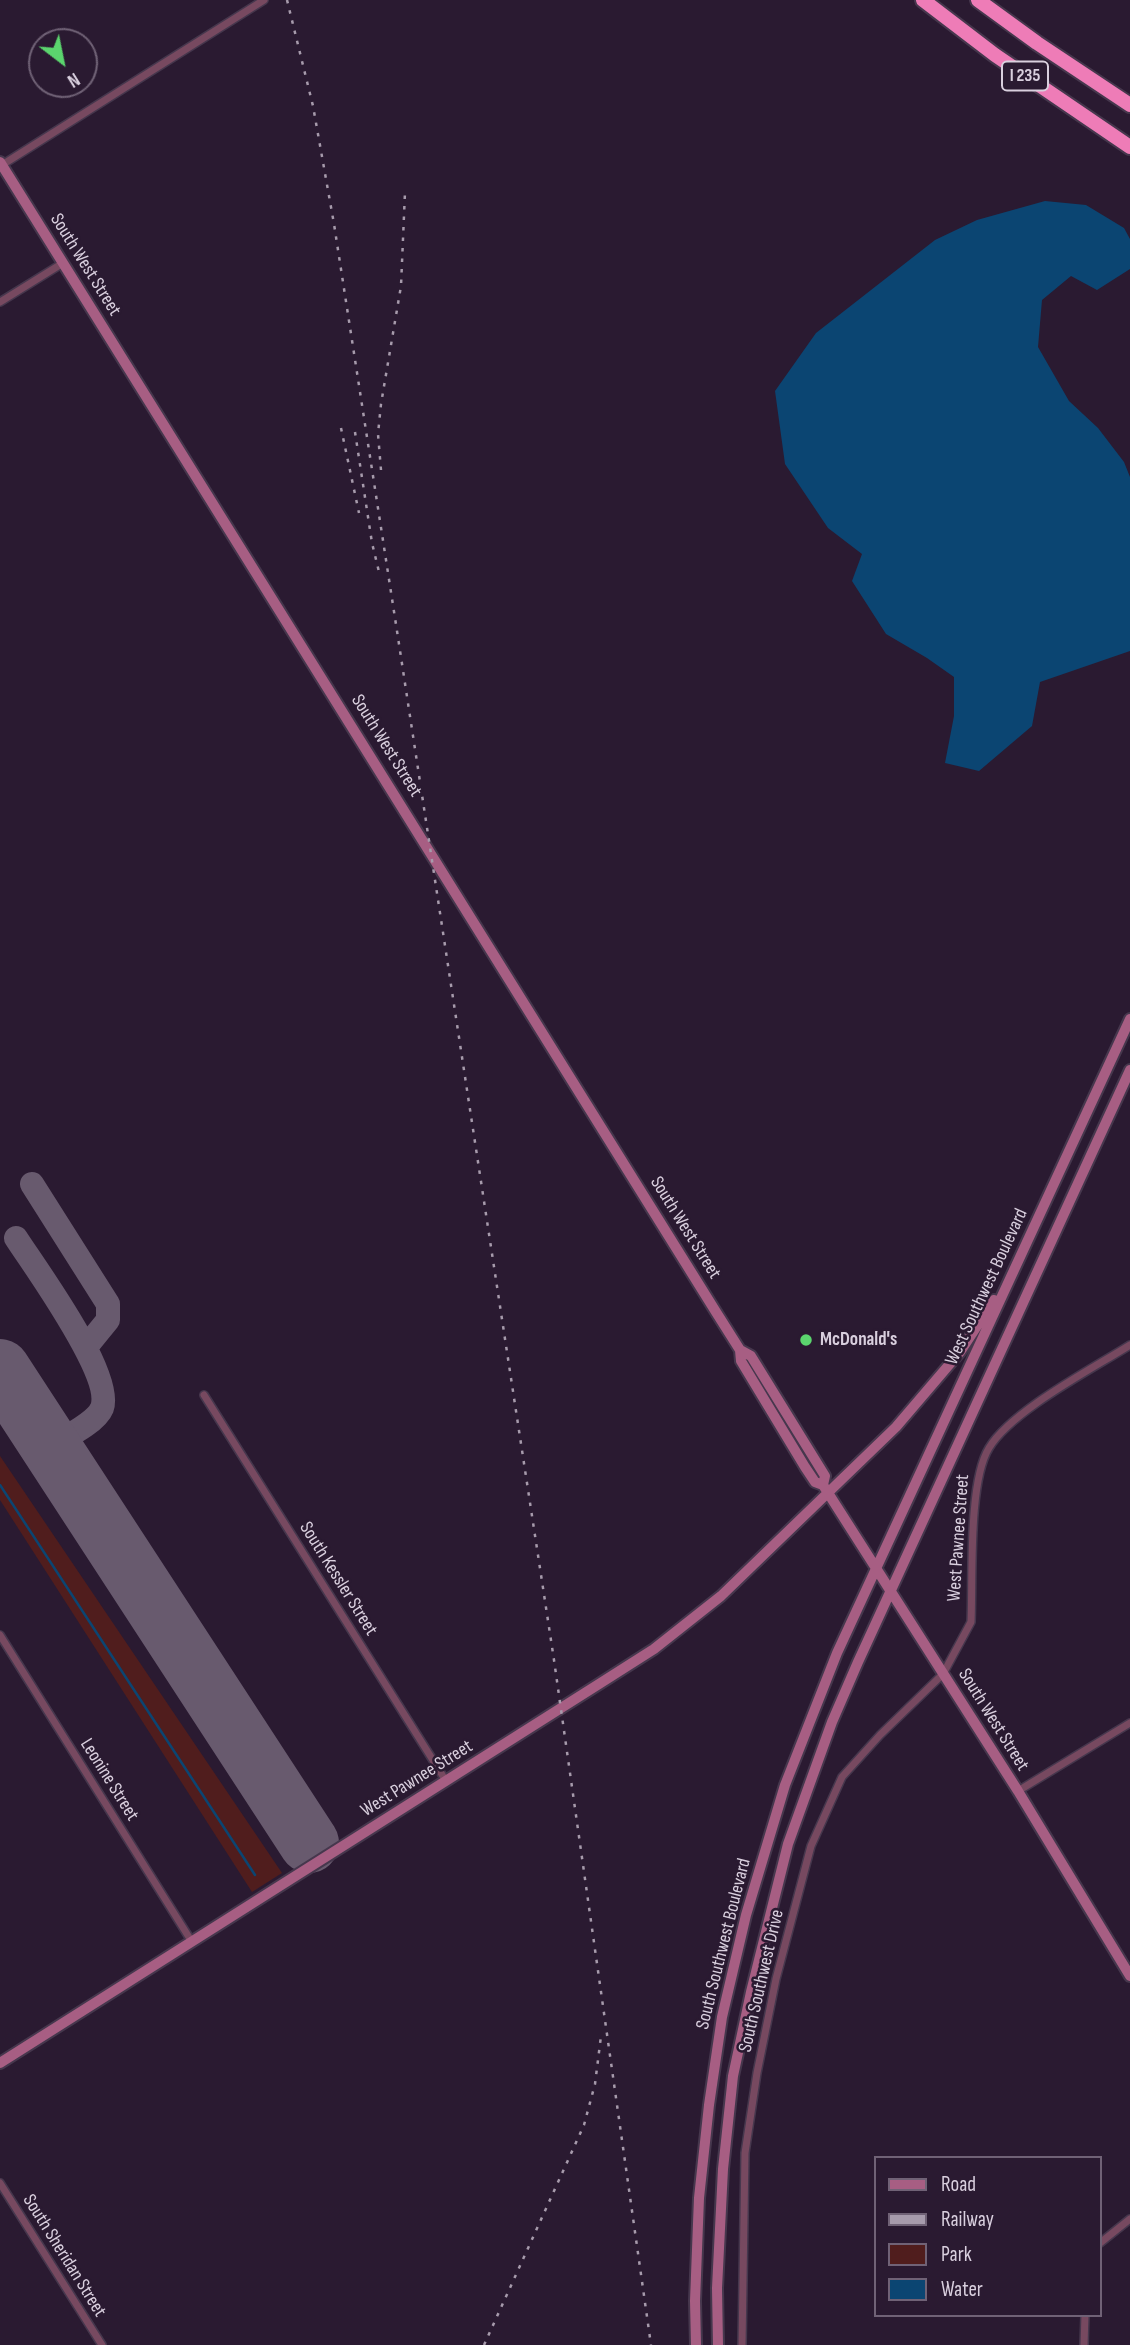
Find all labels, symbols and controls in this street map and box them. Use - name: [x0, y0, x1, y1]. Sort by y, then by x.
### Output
- north arrow: [28, 28, 98, 98]
- road number: I 235: [1002, 62, 1048, 90]
- text: N: [63, 67, 84, 92]
- street label: South West Street: [45, 210, 125, 320]
- street label: South West Street: [346, 691, 426, 801]
- street label: South West Street: [645, 1173, 725, 1283]
- street label: West Southwest Boulevard: [941, 1205, 1033, 1369]
- place label: McDonald's: [820, 1329, 897, 1351]
- marker: McDonald's: [798, 1332, 814, 1348]
- street label: West Pawnee Street: [943, 1474, 975, 1602]
- street label: South Kessler Street: [294, 1518, 382, 1640]
- street label: South West Street: [953, 1665, 1033, 1775]
- street label: Leonine Street: [75, 1735, 143, 1825]
- street label: West Pawnee Street: [357, 1736, 477, 1822]
- street label: South Southwest Boulevard: [692, 1856, 756, 2032]
- street label: South Southwest Drive: [734, 1907, 790, 2055]
- legend: [874, 2156, 1102, 2317]
- text: Road: [941, 2172, 976, 2197]
- street label: South Sheridan Street: [17, 2190, 111, 2322]
- text: Railway: [941, 2207, 994, 2232]
- text: Park: [941, 2242, 972, 2267]
- text: Water: [941, 2277, 983, 2302]

